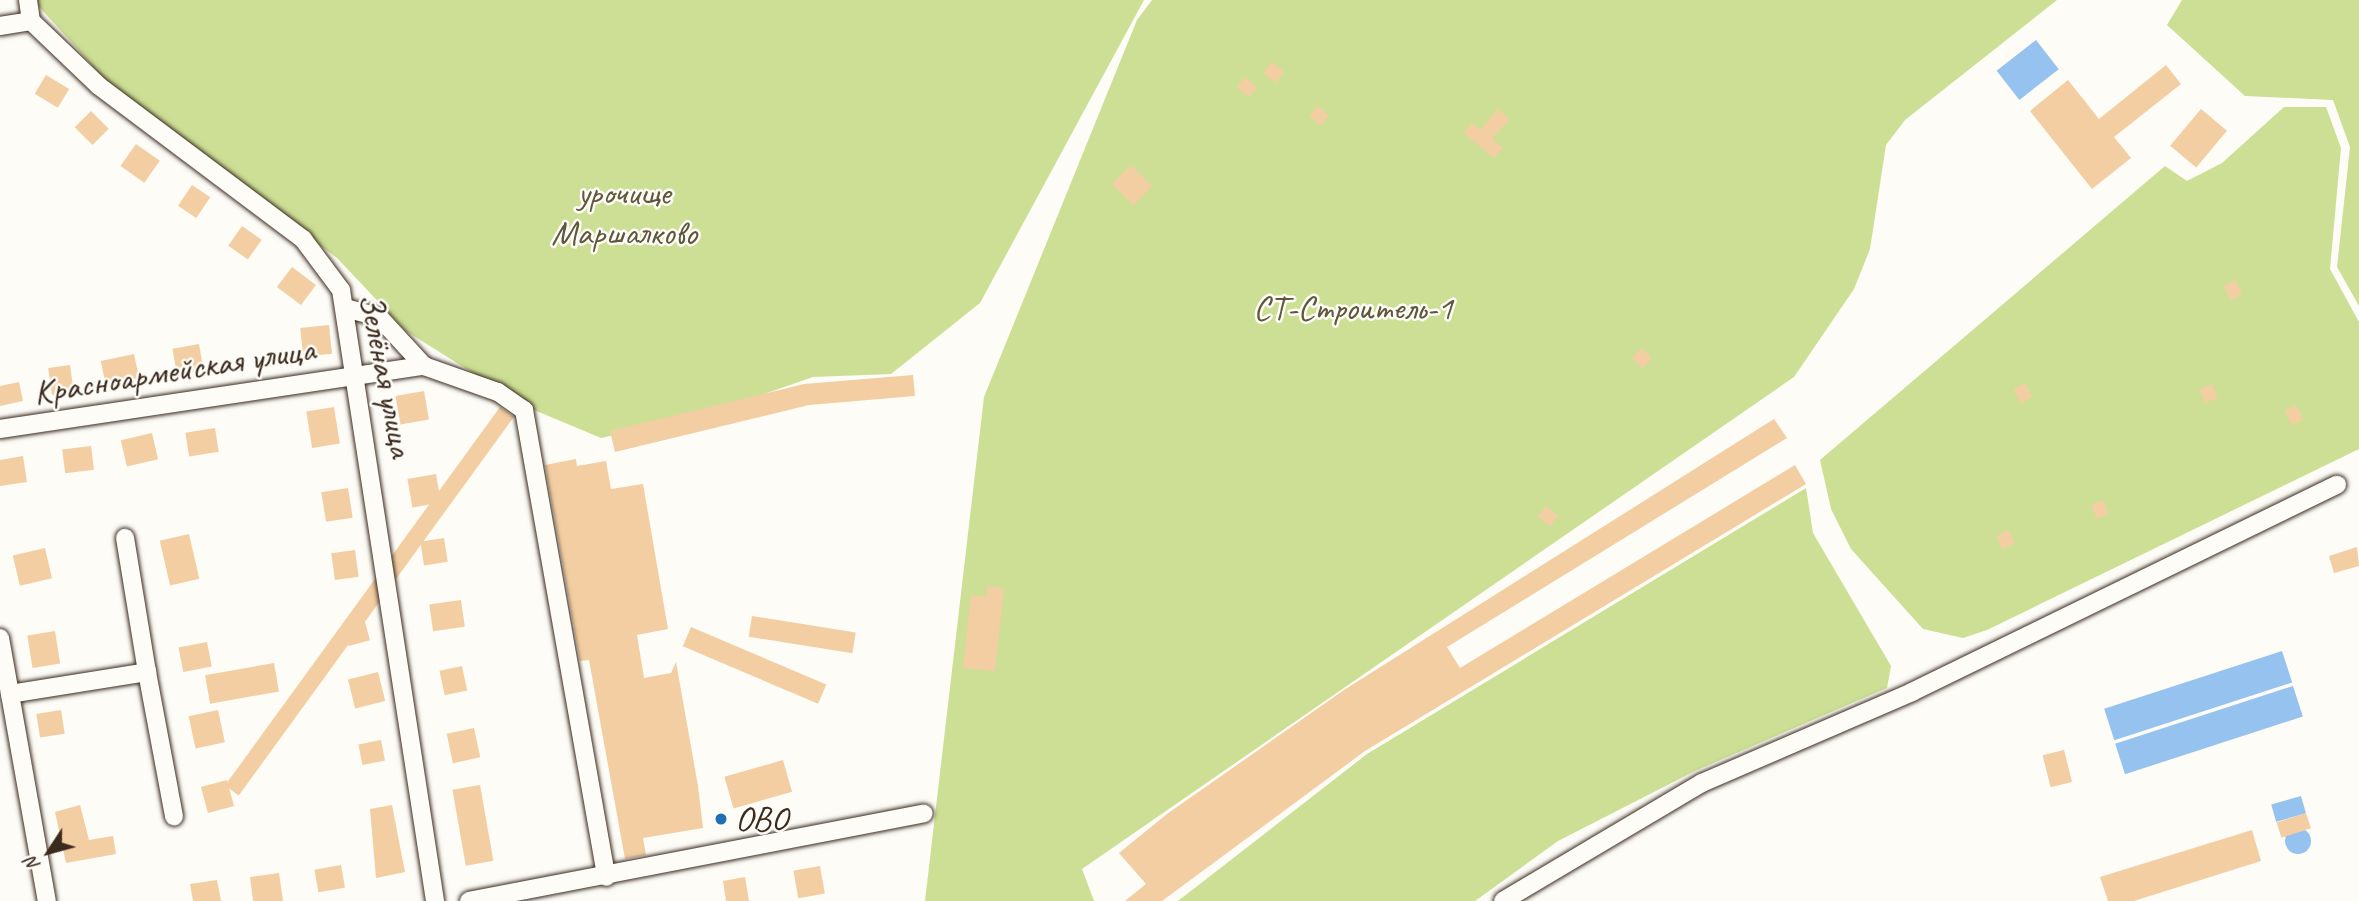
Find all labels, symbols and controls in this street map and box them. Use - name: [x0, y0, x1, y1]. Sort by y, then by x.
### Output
- park label: урочище Маршалково: [551, 172, 697, 254]
- street label: Зелёная улица: [349, 287, 423, 463]
- park label: СТ-Строитель-1: [1253, 287, 1453, 329]
- street label: Красноармейская улица: [29, 328, 319, 414]
- place label: ОВО: [735, 798, 788, 840]
- marker: ОВО: [713, 811, 729, 827]
- north arrow: [14, 817, 84, 887]
- text: N: [19, 853, 45, 876]

